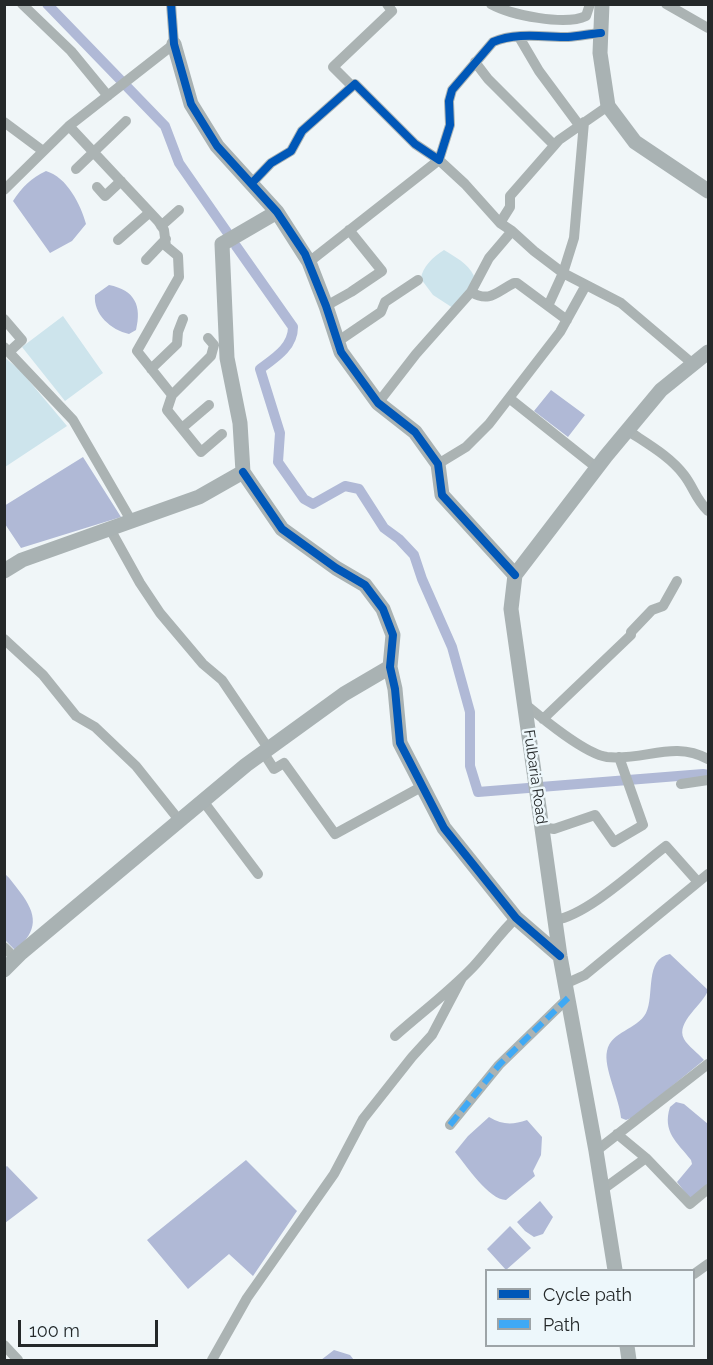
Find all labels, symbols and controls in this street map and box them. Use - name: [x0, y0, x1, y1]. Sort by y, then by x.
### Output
- street label: Fulbaria Road: [519, 729, 551, 825]
- legend: [485, 1269, 695, 1347]
- text: Cycle path: [543, 1284, 632, 1305]
- scale bar: [21, 1308, 160, 1346]
- text: Path: [543, 1314, 580, 1335]
- text: 100 m: [29, 1320, 80, 1341]

